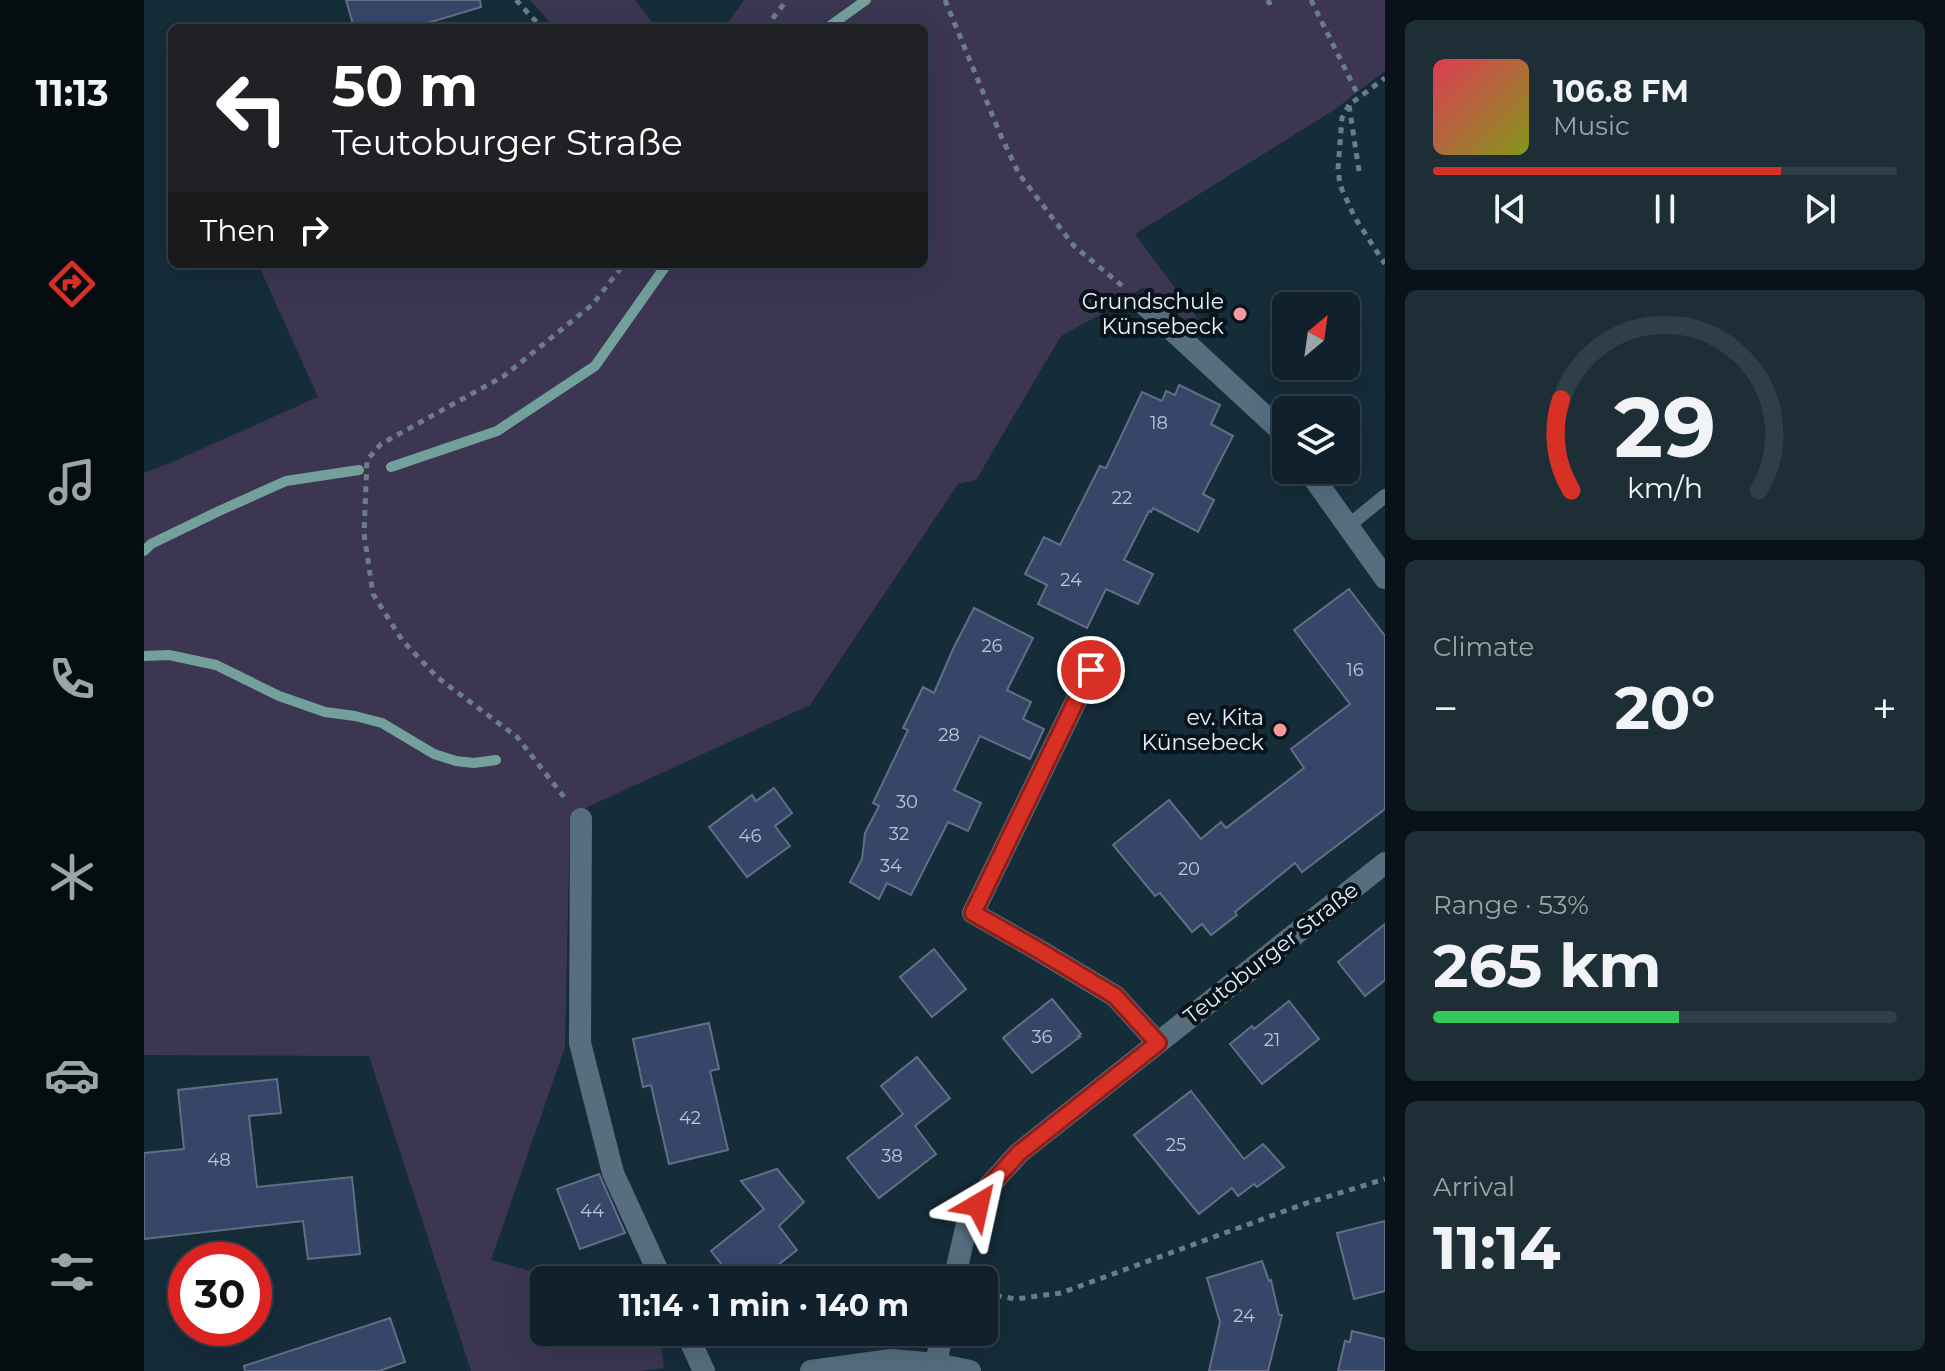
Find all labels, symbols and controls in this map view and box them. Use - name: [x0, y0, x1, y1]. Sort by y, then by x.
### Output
- text: 50 m: [332, 52, 478, 120]
- icon: left: [200, 56, 304, 160]
- text: 11:13: [35, 71, 109, 115]
- text: 106.8 FM: [1553, 73, 1689, 110]
- text: Music: [1553, 110, 1630, 142]
- text: Teutoburger Straße: [332, 120, 683, 164]
- icon: previous: [1488, 187, 1532, 231]
- icon: pause: [1643, 187, 1687, 231]
- icon: next: [1798, 187, 1842, 231]
- icon: right: [292, 208, 336, 252]
- text: Then: [200, 212, 276, 249]
- icon: directions: [44, 256, 100, 312]
- place label: Grundschule Künsebeck: [1082, 288, 1225, 340]
- north arrow: [1272, 292, 1360, 380]
- map controls: [1272, 292, 1360, 484]
- marker: Grundschule Künsebeck: [1231, 305, 1249, 323]
- text: 29: [1614, 376, 1716, 478]
- button: layers: [1272, 396, 1360, 484]
- house number: 18: [1150, 412, 1168, 434]
- icon: music: [44, 454, 100, 510]
- text: km/h: [1627, 470, 1703, 505]
- house number: 22: [1112, 487, 1132, 509]
- house number: 24: [1060, 569, 1082, 591]
- text: Climate: [1433, 631, 1534, 663]
- house number: 26: [981, 635, 1003, 657]
- pin: [1057, 636, 1125, 704]
- icon: arrive: [1069, 648, 1113, 692]
- icon: phone: [44, 651, 100, 707]
- house number: 16: [1346, 659, 1364, 681]
- text: 20°: [1614, 671, 1716, 744]
- text: −: [1433, 681, 1458, 735]
- text: +: [1872, 681, 1897, 735]
- place label: ev. Kita Künsebeck: [1142, 704, 1265, 756]
- marker: ev. Kita Künsebeck: [1271, 721, 1289, 739]
- house number: 28: [938, 724, 960, 746]
- house number: 30: [896, 791, 918, 813]
- house number: 32: [889, 823, 909, 845]
- house number: 46: [739, 825, 761, 847]
- icon: climate: [44, 849, 100, 905]
- house number: 34: [880, 855, 902, 877]
- house number: 20: [1178, 858, 1200, 880]
- street label: Teutoburger Straße: [1178, 876, 1364, 1030]
- text: Range · 53%: [1433, 889, 1589, 921]
- text: 265 km: [1433, 929, 1661, 1002]
- house number: 36: [1031, 1026, 1053, 1048]
- house number: 21: [1264, 1029, 1280, 1051]
- icon: car: [44, 1047, 100, 1103]
- house number: 42: [679, 1107, 701, 1129]
- house number: 25: [1166, 1134, 1186, 1156]
- house number: 38: [881, 1145, 903, 1167]
- house number: 48: [207, 1149, 231, 1171]
- position arrow: [936, 1163, 1020, 1247]
- text: Arrival: [1433, 1171, 1515, 1203]
- house number: 44: [580, 1200, 604, 1222]
- text: 11:14: [1433, 1211, 1561, 1284]
- speed limit sign: 30: [168, 1242, 272, 1346]
- icon: filters: [44, 1244, 100, 1300]
- text: 11:14 · 1 min · 140 m: [619, 1287, 909, 1324]
- house number: 24: [1233, 1305, 1255, 1327]

